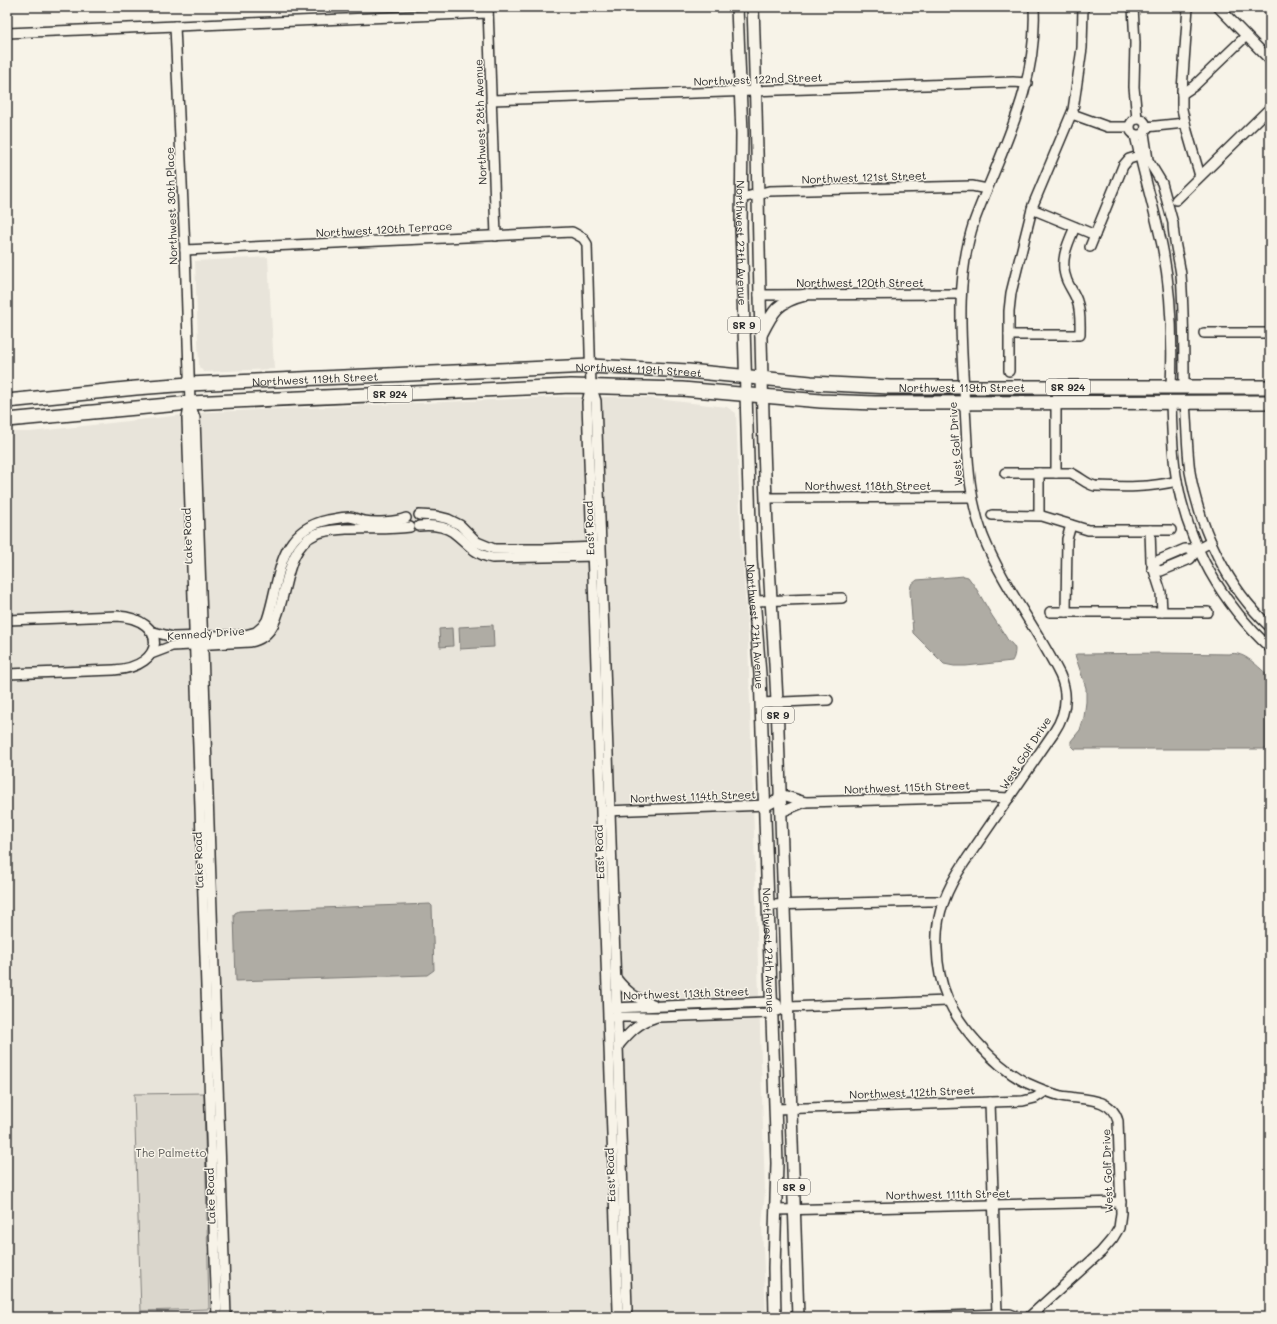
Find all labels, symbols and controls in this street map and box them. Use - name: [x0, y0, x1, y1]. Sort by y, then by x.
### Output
- street label: Northwest 28th Avenue: [470, 59, 490, 185]
- street label: Northwest 122nd Street: [693, 69, 823, 89]
- street label: Northwest 30th Place: [161, 147, 181, 265]
- street label: Northwest 121st Street: [801, 167, 927, 187]
- street label: Northwest 27th Avenue: [733, 180, 751, 306]
- street label: Northwest 120th Terrace: [315, 218, 453, 240]
- street label: Northwest 120th Street: [796, 275, 924, 290]
- road number: SR 9: [728, 317, 760, 333]
- street label: Northwest 119th Street: [575, 358, 703, 380]
- street label: Northwest 119th Street: [252, 368, 379, 389]
- road number: SR 924: [1046, 379, 1090, 395]
- street label: Northwest 119th Street: [899, 380, 1025, 395]
- road number: SR 924: [368, 386, 412, 402]
- street label: West Golf Drive: [945, 401, 965, 487]
- street label: Northwest 118th Street: [805, 478, 931, 493]
- street label: East Road: [581, 501, 597, 555]
- street label: Lake Road: [179, 508, 195, 564]
- street label: Northwest 27th Avenue: [744, 563, 768, 689]
- street label: Kennedy Drive: [167, 623, 246, 643]
- road number: SR 9: [762, 707, 794, 723]
- street label: West Golf Drive: [996, 713, 1054, 793]
- street label: Northwest 115th Street: [844, 777, 970, 797]
- street label: Northwest 114th Street: [630, 786, 756, 806]
- street label: East Road: [591, 825, 607, 879]
- street label: Lake Road: [190, 832, 206, 888]
- street label: Northwest 27th Avenue: [760, 887, 779, 1013]
- street label: Northwest 113th Street: [623, 983, 749, 1003]
- street label: Northwest 112th Street: [849, 1082, 975, 1102]
- street label: West Golf Drive: [1098, 1128, 1116, 1213]
- park label: The Palmetto: [136, 1145, 207, 1160]
- street label: East Road: [602, 1148, 618, 1202]
- street label: Lake Road: [202, 1168, 218, 1224]
- road number: SR 9: [778, 1179, 810, 1195]
- street label: Northwest 111th Street: [886, 1185, 1011, 1203]

